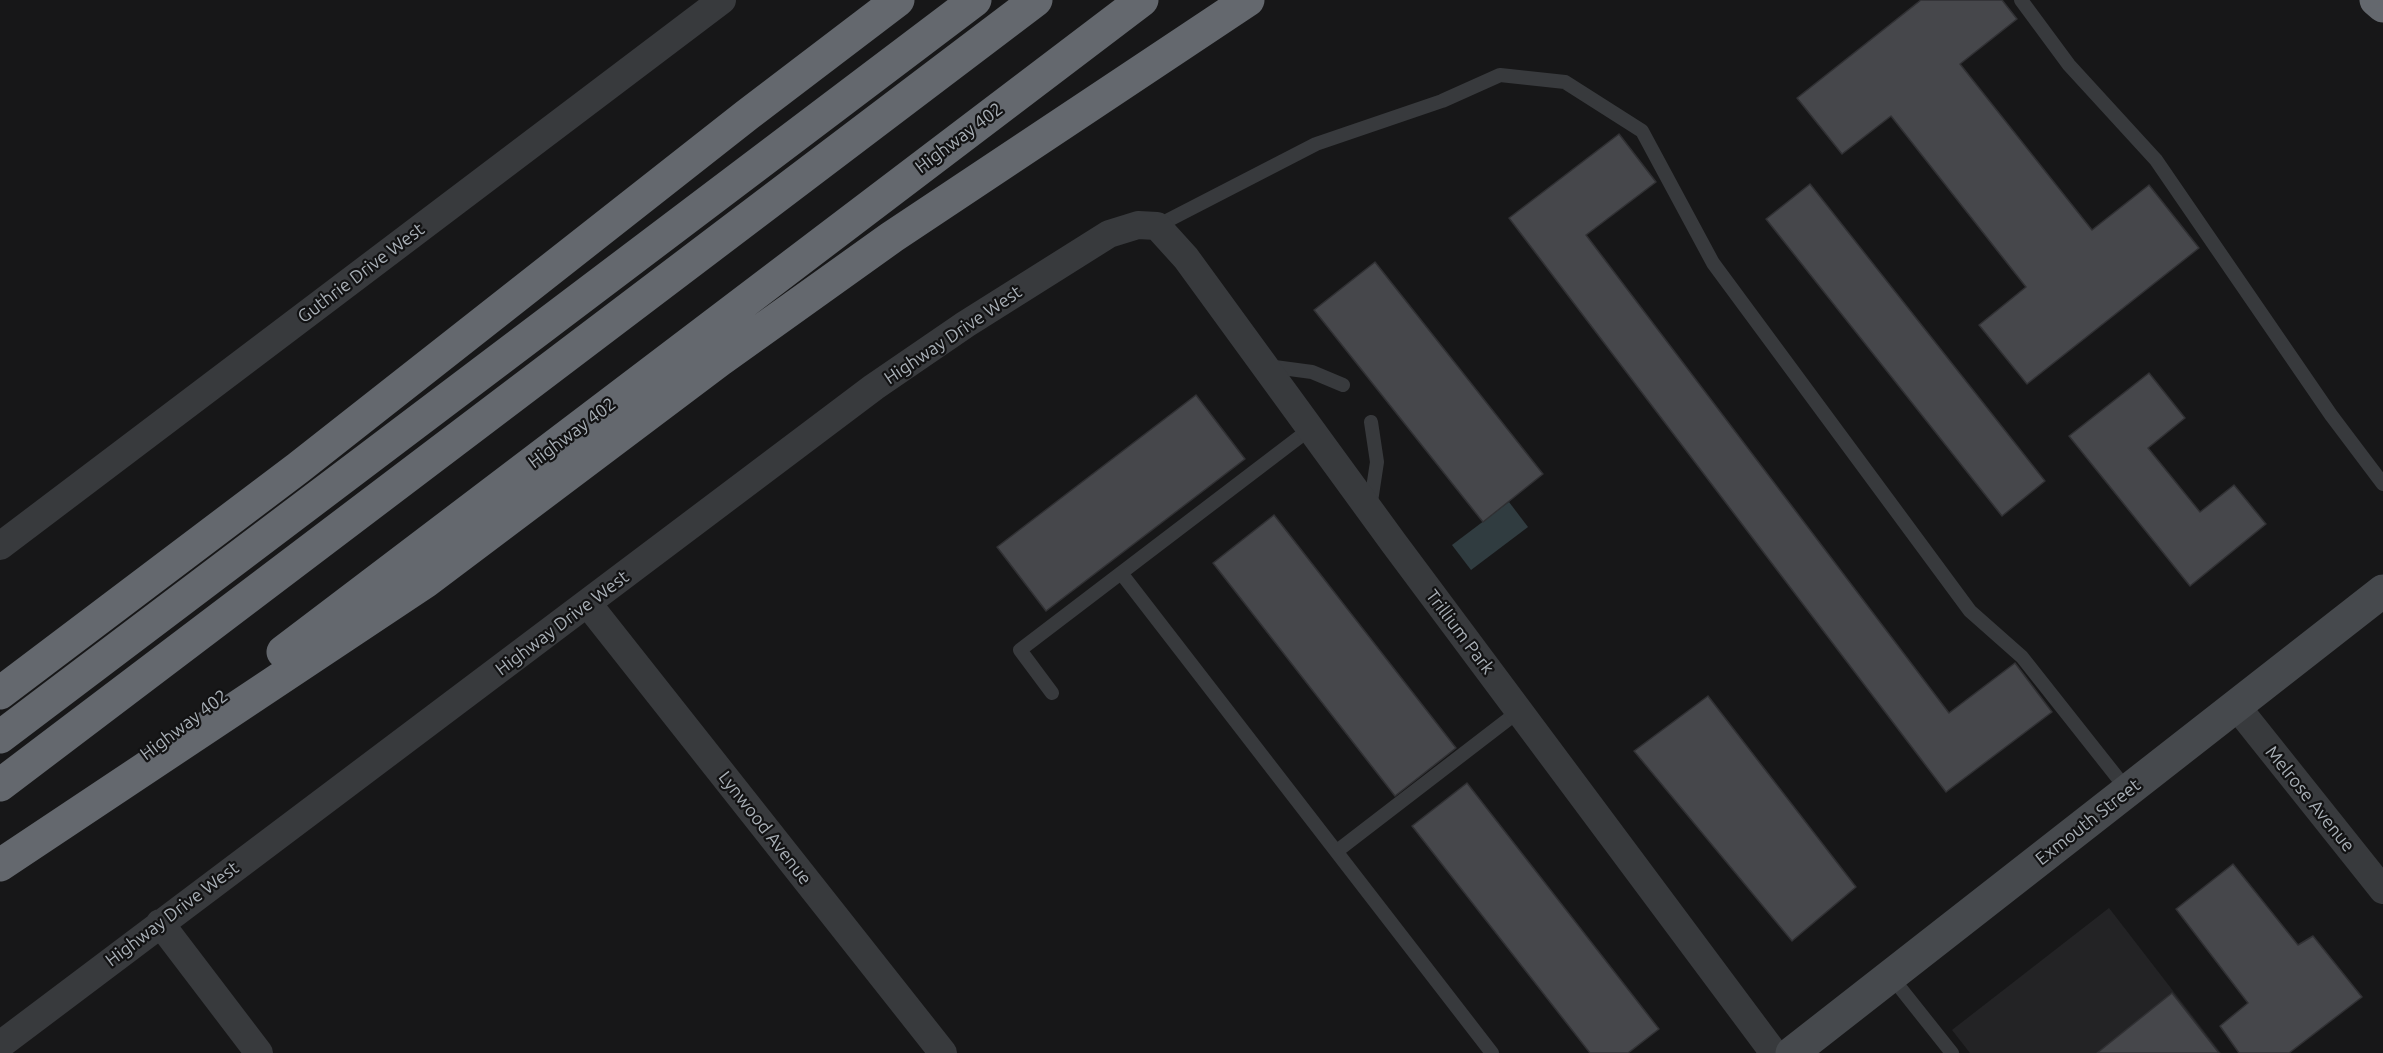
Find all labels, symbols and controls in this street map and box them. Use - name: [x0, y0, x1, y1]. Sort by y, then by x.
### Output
- street label: Highway 402: [911, 98, 1007, 178]
- street label: Guthrie Drive West: [294, 218, 428, 328]
- street label: Highway Drive West: [880, 281, 1026, 389]
- street label: Highway 402: [524, 393, 620, 473]
- street label: Highway Drive West: [491, 566, 633, 680]
- street label: Trillium Park: [1421, 586, 1499, 678]
- street label: Highway 402: [136, 685, 232, 765]
- street label: Melrose Avenue: [2261, 742, 2359, 856]
- street label: Lynwood Avenue: [714, 767, 816, 889]
- street label: Exmouth Street: [2031, 774, 2145, 870]
- street label: Highway Drive West: [101, 857, 243, 971]

